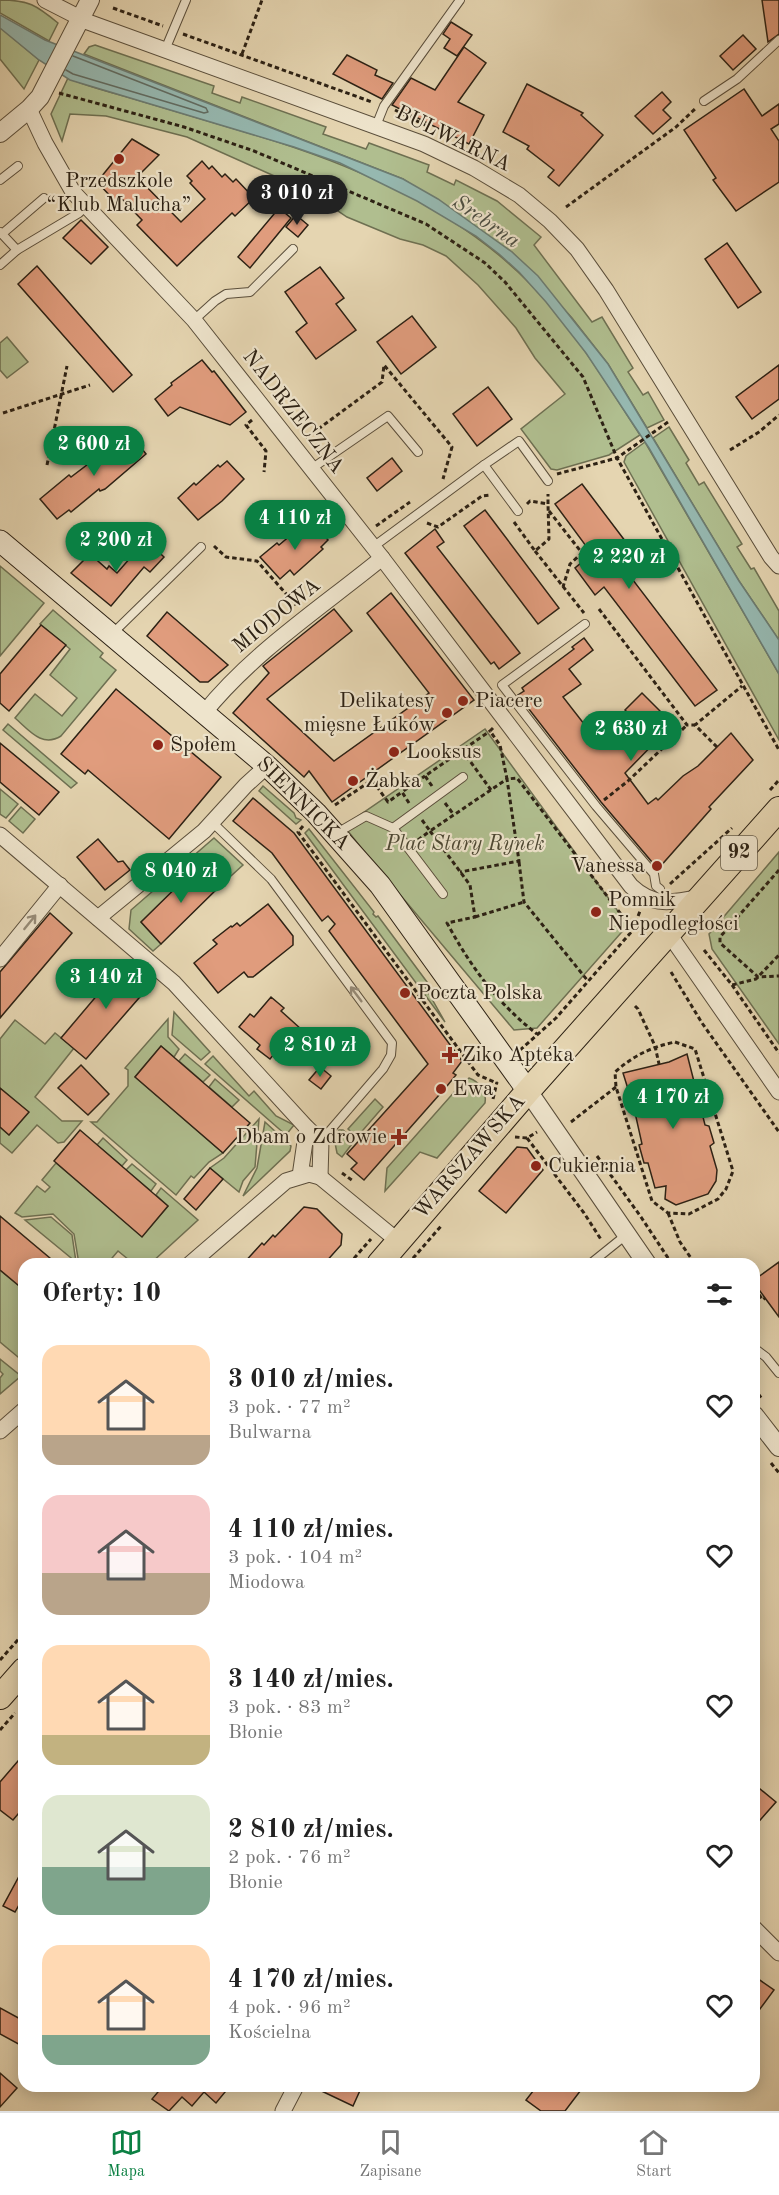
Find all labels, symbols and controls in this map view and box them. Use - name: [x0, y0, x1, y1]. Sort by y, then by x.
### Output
- street label: BULWARNA: [392, 102, 514, 176]
- marker: Przedszkole “Klub Malucha”: [112, 152, 126, 166]
- place label: Przedszkole “Klub Malucha”: [47, 171, 191, 216]
- pin: 3 010 zł: [235, 175, 359, 226]
- text: 3 010 zł: [261, 184, 333, 204]
- water label: Srebrna: [448, 191, 524, 253]
- street label: NADRZECZNA: [238, 346, 348, 478]
- pin: 2 600 zł: [32, 426, 156, 477]
- text: 2 600 zł: [58, 435, 130, 455]
- pin: 4 110 zł: [233, 500, 357, 551]
- text: 4 110 zł: [259, 509, 331, 529]
- pin: 2 200 zł: [54, 522, 178, 573]
- text: 2 200 zł: [80, 531, 152, 551]
- pin: 2 220 zł: [567, 539, 691, 590]
- text: 2 220 zł: [593, 548, 665, 568]
- street label: MIODOWA: [229, 575, 325, 657]
- place label: Delikatesy mięsne Łuków: [304, 691, 435, 736]
- place label: Piacere: [475, 691, 542, 712]
- marker: Piacere: [456, 694, 470, 708]
- marker: Delikatesy mięsne Łuków: [440, 706, 454, 720]
- pin: 2 630 zł: [569, 711, 693, 762]
- text: 2 630 zł: [595, 720, 667, 740]
- place label: Społem: [170, 735, 236, 756]
- marker: Społem: [151, 738, 165, 752]
- place label: Looksus: [406, 742, 481, 763]
- marker: Looksus: [387, 745, 401, 759]
- street label: SIENNICKA: [252, 753, 354, 855]
- place label: Żabka: [365, 767, 421, 792]
- marker: Żabka: [346, 774, 360, 788]
- park label: Plac Stary Rynek: [384, 834, 545, 855]
- road number: 92: [721, 836, 757, 870]
- pin: 8 040 zł: [119, 853, 243, 904]
- place label: Vanessa: [570, 856, 645, 877]
- marker: Vanessa: [650, 859, 664, 873]
- text: 8 040 zł: [145, 862, 217, 882]
- place label: Pomnik Niepodległości: [608, 890, 739, 935]
- marker: Pomnik Niepodległości: [589, 905, 603, 919]
- one-way arrow: [24, 914, 37, 930]
- pin: 3 140 zł: [44, 959, 168, 1010]
- text: 3 140 zł: [70, 968, 142, 988]
- place label: Poczta Polska: [417, 983, 542, 1004]
- one-way arrow: [350, 986, 362, 1002]
- marker: Poczta Polska: [398, 986, 412, 1000]
- pin: 2 810 zł: [258, 1027, 382, 1078]
- text: 2 810 zł: [284, 1036, 356, 1056]
- place label: Ziko Apteka: [462, 1045, 574, 1066]
- marker: Ziko Apteka: [443, 1048, 457, 1062]
- place label: Ewa: [453, 1079, 494, 1100]
- pin: 4 170 zł: [611, 1079, 735, 1130]
- marker: Ewa: [434, 1082, 448, 1096]
- text: 4 170 zł: [637, 1088, 709, 1108]
- street label: WARSZAWSKA: [411, 1091, 529, 1223]
- place label: Dbam o Zdrowie: [236, 1127, 387, 1148]
- marker: Dbam o Zdrowie: [392, 1130, 406, 1144]
- place label: Cukiernia: [548, 1156, 636, 1177]
- marker: Cukiernia: [529, 1159, 543, 1173]
- icon: filters: [703, 1278, 736, 1311]
- text: Oferty: 10: [42, 1281, 161, 1307]
- text: 3 010 zł/mies.: [228, 1367, 394, 1393]
- icon: home: [90, 1369, 162, 1441]
- icon: heart: [703, 1389, 736, 1422]
- text: 3 pok. · 77 m²: [228, 1398, 351, 1418]
- text: Bulwarna: [228, 1423, 312, 1443]
- text: 4 110 zł/mies.: [228, 1517, 394, 1543]
- icon: home: [90, 1519, 162, 1591]
- icon: heart: [703, 1539, 736, 1572]
- text: 3 pok. · 104 m²: [228, 1548, 362, 1568]
- text: Miodowa: [228, 1573, 305, 1593]
- text: 3 140 zł/mies.: [228, 1667, 394, 1693]
- icon: home: [90, 1669, 162, 1741]
- icon: heart: [703, 1689, 736, 1722]
- text: 3 pok. · 83 m²: [228, 1698, 351, 1718]
- text: Błonie: [228, 1723, 283, 1743]
- text: 2 810 zł/mies.: [228, 1817, 394, 1843]
- icon: home: [90, 1819, 162, 1891]
- icon: heart: [703, 1839, 736, 1872]
- text: 2 pok. · 76 m²: [228, 1848, 351, 1868]
- text: Błonie: [228, 1873, 283, 1893]
- text: 4 170 zł/mies.: [228, 1967, 394, 1993]
- icon: home: [90, 1969, 162, 2041]
- icon: heart: [703, 1989, 736, 2022]
- text: 4 pok. · 96 m²: [228, 1998, 351, 2018]
- text: Kościelna: [228, 2023, 311, 2043]
- tab: Mapa: [107, 2126, 145, 2182]
- tab: Zapisane: [360, 2126, 421, 2182]
- tab: Start: [636, 2126, 672, 2182]

